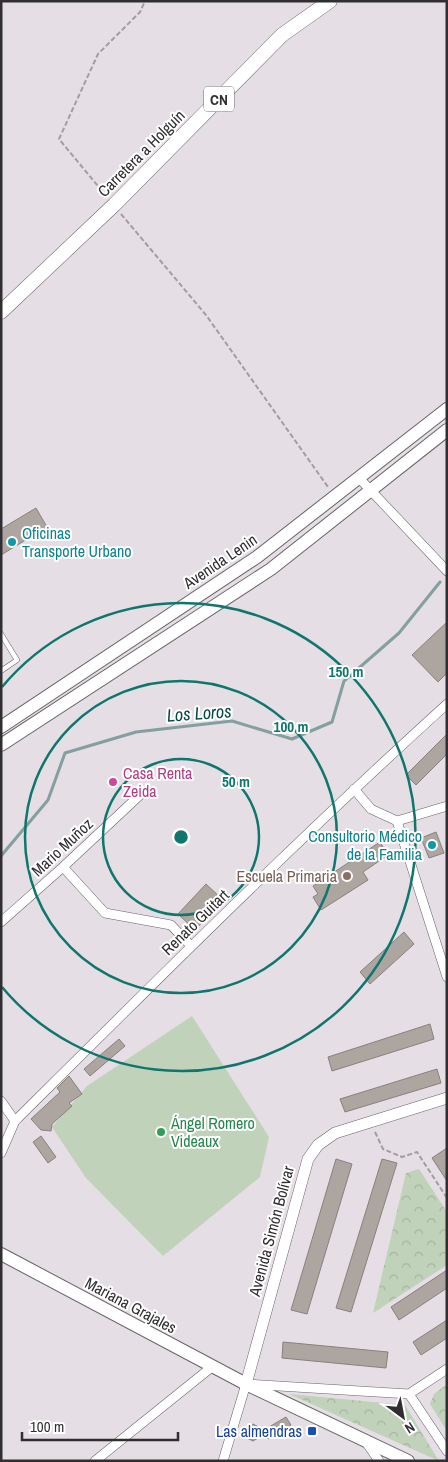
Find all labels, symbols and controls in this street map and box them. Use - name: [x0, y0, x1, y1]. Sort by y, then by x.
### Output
- road number: CN: [204, 86, 234, 112]
- street label: Carretera a Holguín: [92, 104, 190, 202]
- place label: Oficinas Transporte Urbano: [22, 522, 132, 562]
- street label: Avenida Lenin: [178, 528, 261, 594]
- marker: Oficinas Transporte Urbano: [6, 536, 18, 548]
- text: 150 m: [329, 661, 363, 682]
- water label: Los Loros: [166, 698, 232, 728]
- text: 100 m: [274, 716, 308, 737]
- place label: Casa Renta Zeida: [123, 762, 193, 802]
- text: 50 m: [222, 771, 250, 792]
- marker: Casa Renta Zeida: [107, 776, 119, 788]
- street label: Mario Muñoz: [27, 813, 98, 881]
- place label: Consultorio Médico de la Familia: [308, 825, 423, 865]
- centre of rings: [172, 828, 190, 846]
- marker: Consultorio Médico de la Familia: [426, 839, 438, 851]
- place label: Escuela Primaria: [236, 865, 338, 887]
- marker: Escuela Primaria: [341, 870, 353, 882]
- street label: Renato Guitart: [156, 884, 234, 960]
- place label: Ángel Romero Videaux: [170, 1112, 255, 1152]
- marker: Ángel Romero Videaux: [155, 1126, 167, 1138]
- street label: Avenida Simón Bolívar: [243, 1163, 299, 1300]
- street label: Mariana Grajales: [81, 1272, 181, 1338]
- north arrow: [378, 1392, 428, 1442]
- scale bar: [22, 1410, 179, 1442]
- text: 100 m: [30, 1416, 64, 1437]
- text: N: [402, 1418, 418, 1438]
- place label: Las almendras: [216, 1420, 302, 1442]
- marker: Las almendras: [306, 1425, 318, 1437]

